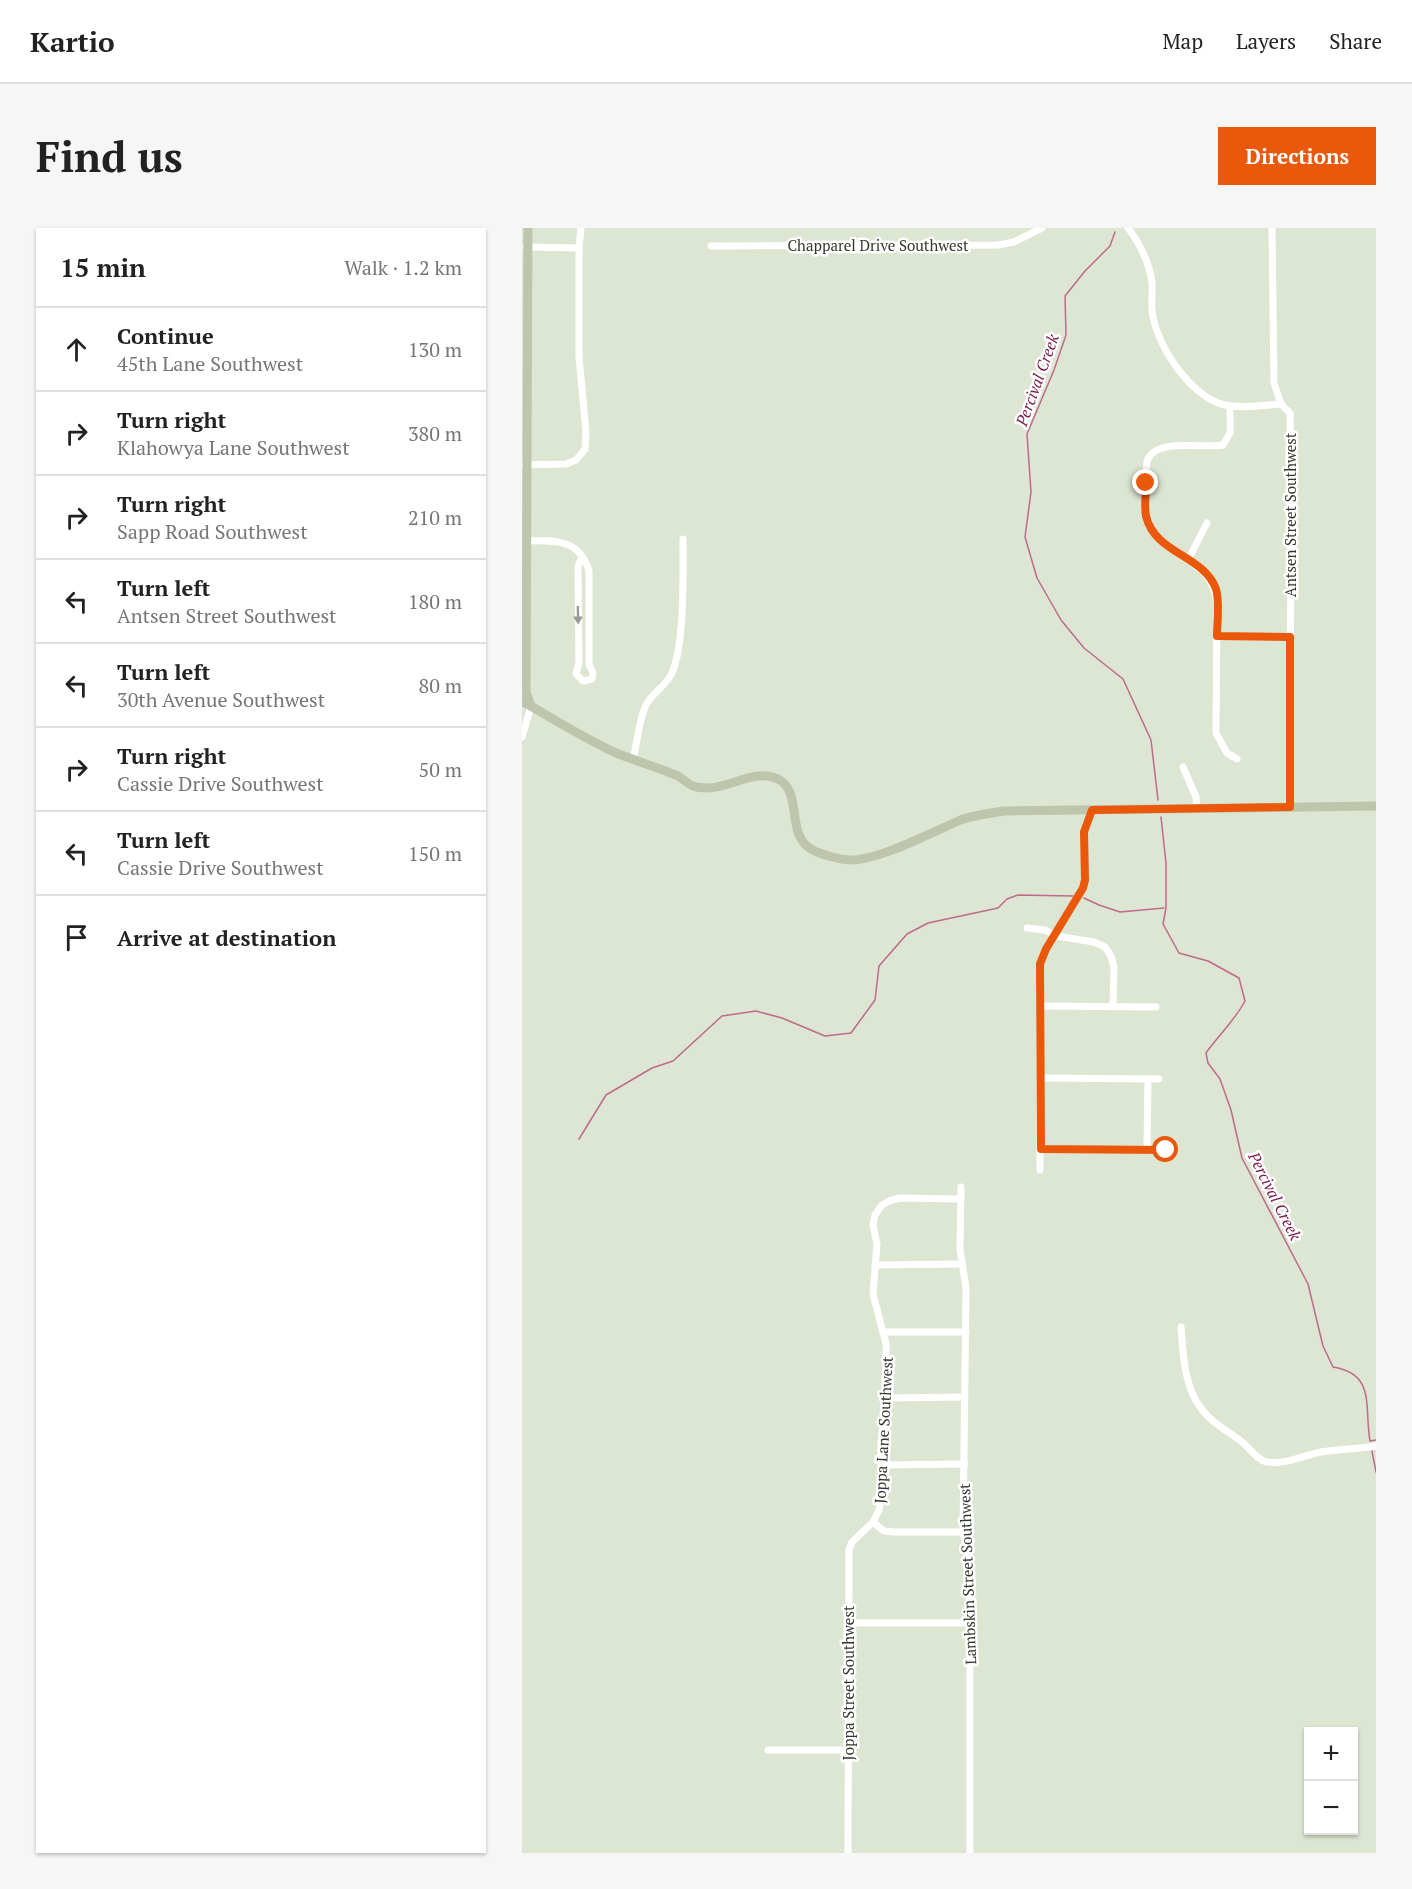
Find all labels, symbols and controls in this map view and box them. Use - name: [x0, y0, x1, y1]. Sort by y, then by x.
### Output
- text: Kartio: [30, 23, 115, 60]
- text: Map: [1162, 27, 1203, 55]
- text: Layers: [1236, 27, 1296, 55]
- text: Share: [1329, 27, 1382, 55]
- button: Directions: [1218, 127, 1376, 185]
- text: Find us: [36, 128, 183, 184]
- street label: Chapparel Drive Southwest: [787, 235, 969, 255]
- text: 15 min: [60, 250, 146, 284]
- text: Walk · 1.2 km: [344, 254, 462, 281]
- text: Continue: [117, 321, 214, 350]
- water label: Percival Creek: [1010, 331, 1064, 430]
- icon: ahead: [60, 333, 93, 366]
- text: 130 m: [408, 336, 462, 363]
- text: 45th Lane Southwest: [117, 350, 303, 377]
- text: Turn right: [117, 405, 226, 434]
- icon: right: [60, 417, 93, 450]
- text: 380 m: [408, 420, 462, 447]
- street label: Antsen Street Southwest: [1280, 432, 1300, 597]
- text: Klahowya Lane Southwest: [117, 434, 350, 461]
- route end: [1132, 469, 1158, 495]
- text: Turn right: [117, 489, 226, 518]
- icon: right: [60, 501, 93, 534]
- text: 210 m: [408, 504, 462, 531]
- text: Sapp Road Southwest: [117, 518, 308, 545]
- text: Turn left: [117, 573, 210, 602]
- icon: left: [60, 585, 93, 618]
- text: 180 m: [408, 588, 462, 615]
- text: Antsen Street Southwest: [117, 602, 337, 629]
- one-way arrow: [573, 605, 583, 624]
- text: Turn left: [117, 657, 210, 686]
- icon: left: [60, 669, 93, 702]
- text: 80 m: [419, 672, 462, 699]
- text: 30th Avenue Southwest: [117, 686, 325, 713]
- text: Turn right: [117, 741, 226, 770]
- icon: right: [60, 753, 93, 786]
- text: 50 m: [419, 756, 462, 783]
- text: Cassie Drive Southwest: [117, 770, 324, 797]
- text: Turn left: [117, 825, 210, 854]
- icon: left: [60, 837, 93, 870]
- text: 150 m: [408, 840, 462, 867]
- text: Cassie Drive Southwest: [117, 854, 324, 881]
- icon: arrive: [60, 921, 93, 954]
- text: Arrive at destination: [117, 923, 336, 952]
- route start: [1152, 1136, 1178, 1162]
- water label: Percival Creek: [1243, 1147, 1307, 1244]
- street label: Joppa Lane Southwest: [869, 1356, 897, 1504]
- street label: Lambskin Street Southwest: [954, 1482, 980, 1665]
- street label: Joppa Street Southwest: [838, 1605, 858, 1760]
- map controls: [1304, 1727, 1358, 1835]
- button: +: [1304, 1727, 1358, 1781]
- button: −: [1304, 1781, 1358, 1835]

